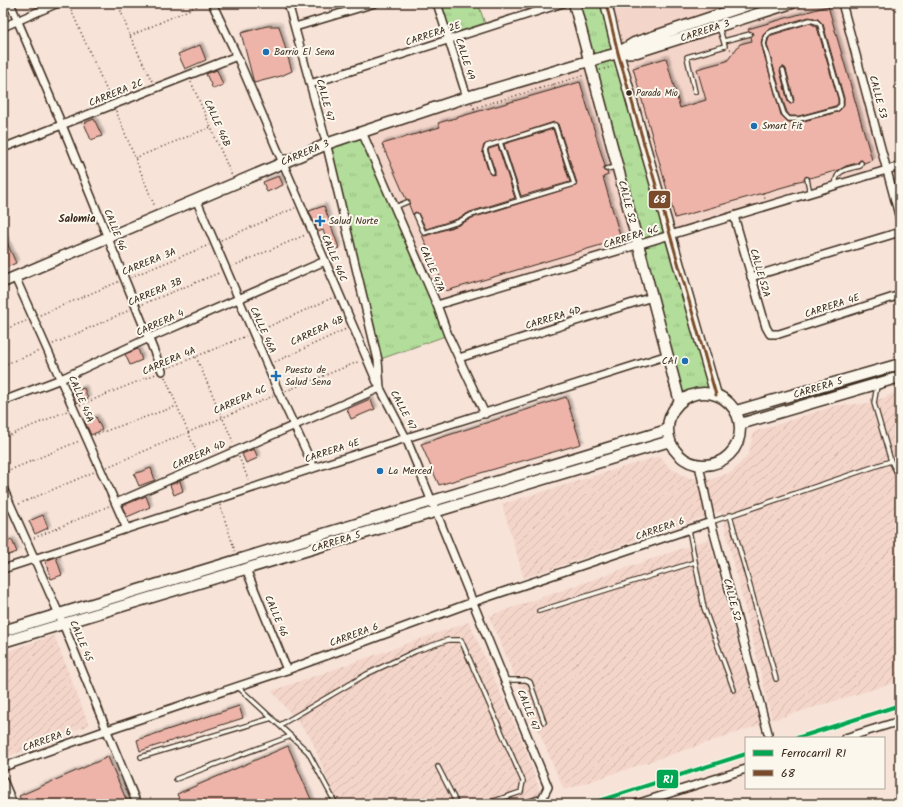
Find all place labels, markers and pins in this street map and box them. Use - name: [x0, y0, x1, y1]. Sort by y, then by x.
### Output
- place label: Barrio El Sena: [274, 44, 335, 60]
- marker: Barrio El Sena: [261, 47, 271, 57]
- place label: Parada Mio: [636, 86, 678, 101]
- marker: Parada Mio: [624, 88, 634, 98]
- place label: Smart Fit: [762, 118, 803, 134]
- marker: Smart Fit: [749, 121, 759, 131]
- place label: Salud Norte: [329, 213, 379, 229]
- marker: Salud Norte: [314, 215, 326, 227]
- place label: CAI: [662, 353, 677, 369]
- marker: CAI: [680, 356, 690, 366]
- place label: Puesto de Salud Sena: [285, 362, 331, 390]
- marker: Puesto de Salud Sena: [270, 370, 282, 382]
- place label: La Merced: [388, 463, 433, 479]
- marker: La Merced: [375, 466, 385, 476]

